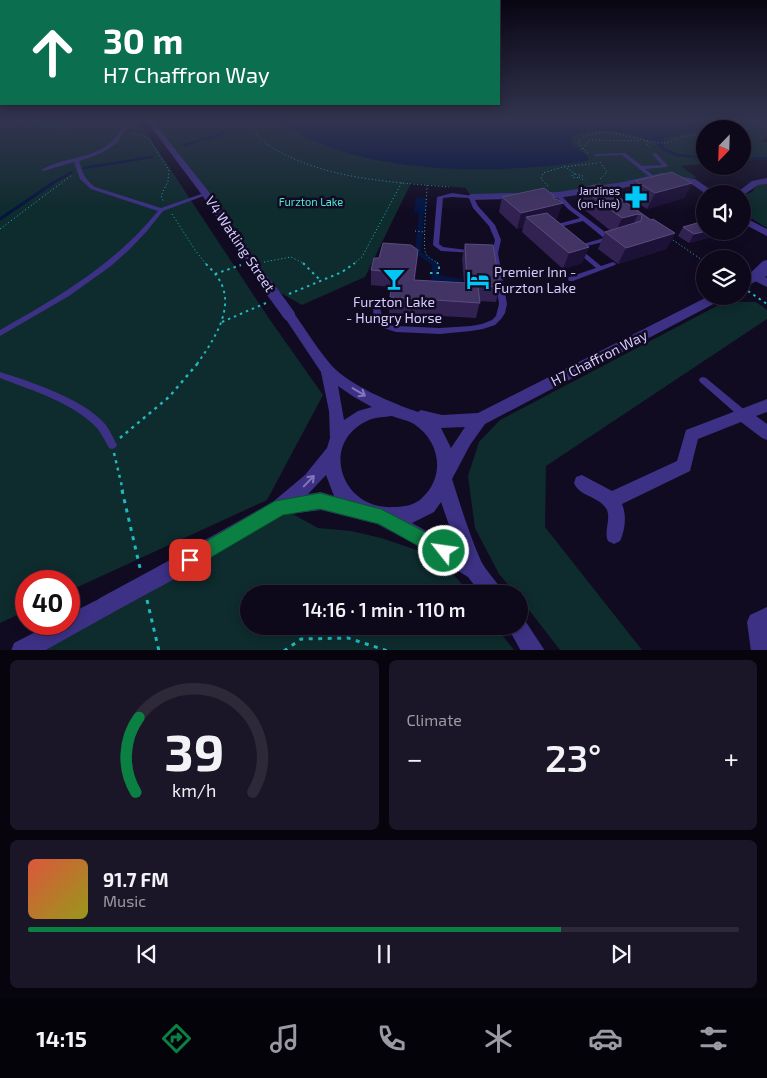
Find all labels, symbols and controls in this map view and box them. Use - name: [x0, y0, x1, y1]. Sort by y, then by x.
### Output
- text: 30 m: [103, 19, 183, 61]
- icon: ahead: [20, 20, 85, 85]
- text: H7 Chaffron Way: [103, 61, 270, 87]
- north arrow: [696, 120, 751, 175]
- map controls: [696, 120, 751, 305]
- place label: Jardines (on-line): [577, 184, 620, 210]
- pharmacy icon: Jardines (on-line): [623, 184, 649, 210]
- button: sound: [696, 185, 751, 240]
- street label: V4 Watling Street: [202, 193, 279, 295]
- park label: Furzton Lake: [279, 195, 343, 208]
- button: layers: [696, 250, 751, 305]
- place label: Premier Inn - Furzton Lake: [494, 263, 576, 296]
- bar icon: Furzton Lake - Hungry Horse: [381, 266, 407, 292]
- hotel icon: Premier Inn - Furzton Lake: [465, 267, 491, 293]
- place label: Furzton Lake - Hungry Horse: [346, 293, 442, 326]
- street label: H7 Chaffron Way: [548, 326, 650, 389]
- one-way arrow: [351, 388, 365, 398]
- one-way arrow: [303, 475, 315, 487]
- position arrow: [417, 524, 469, 576]
- pin: [169, 539, 211, 581]
- icon: arrive: [176, 546, 204, 574]
- speed limit sign: 40: [15, 570, 80, 635]
- text: 14:16 · 1 min · 110 m: [302, 598, 466, 621]
- text: Climate: [407, 710, 462, 729]
- text: 39: [164, 719, 224, 781]
- text: 23°: [545, 734, 601, 780]
- text: −: [407, 741, 423, 775]
- text: +: [724, 741, 739, 775]
- text: km/h: [172, 779, 216, 801]
- text: 91.7 FM: [103, 868, 169, 891]
- text: Music: [103, 891, 146, 910]
- icon: previous: [133, 940, 161, 968]
- icon: pause: [370, 940, 398, 968]
- icon: next: [607, 940, 635, 968]
- icon: directions: [159, 1021, 194, 1056]
- icon: music: [267, 1021, 302, 1056]
- icon: phone: [374, 1021, 409, 1056]
- icon: climate: [481, 1021, 516, 1056]
- icon: car: [588, 1021, 623, 1056]
- icon: filters: [696, 1021, 731, 1056]
- text: 14:15: [36, 1025, 87, 1051]

